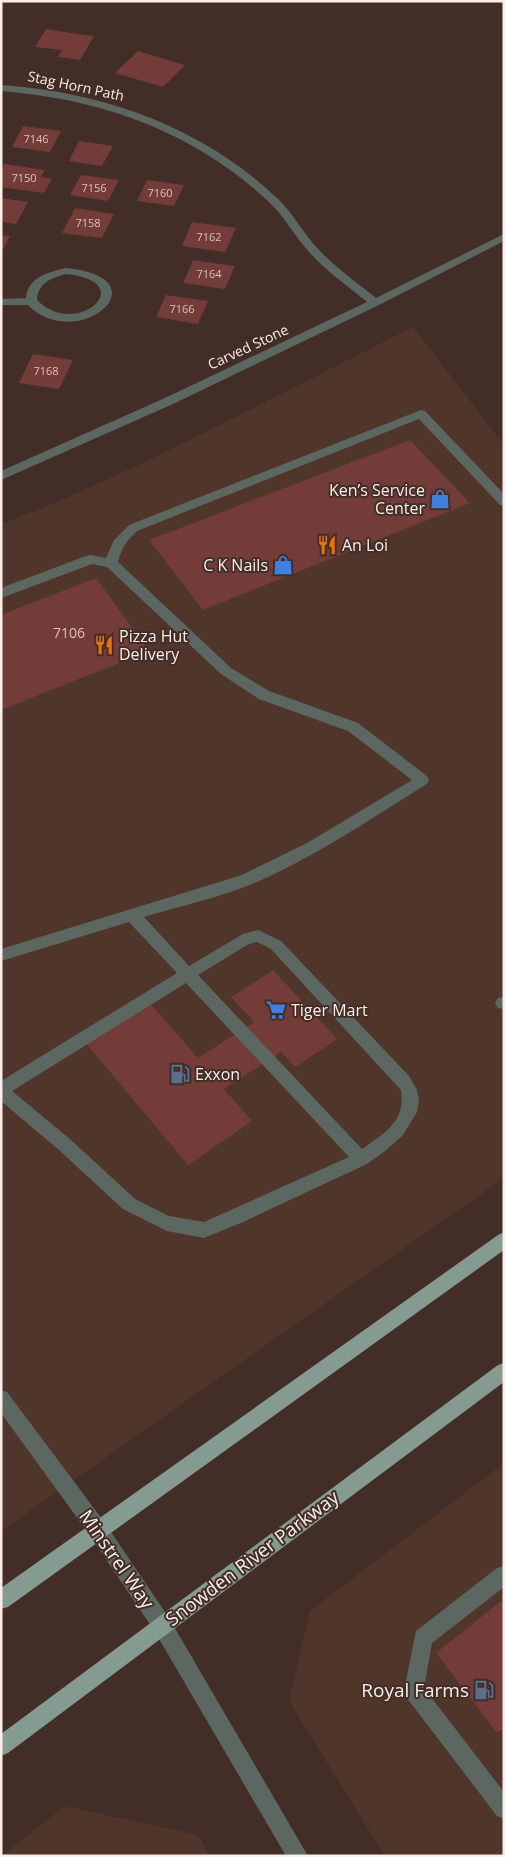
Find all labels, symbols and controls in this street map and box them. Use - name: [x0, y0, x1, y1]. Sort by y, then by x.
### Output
- street label: Stag Horn Path: [26, 66, 126, 105]
- house number: 7146: [23, 131, 49, 146]
- house number: 7150: [11, 170, 37, 185]
- house number: 7156: [81, 180, 107, 195]
- house number: 7160: [147, 185, 173, 200]
- house number: 7158: [75, 215, 101, 230]
- house number: 7162: [196, 229, 222, 244]
- house number: 7164: [196, 266, 222, 281]
- house number: 7166: [169, 301, 195, 316]
- street label: Carved Stone: [204, 320, 291, 374]
- house number: 7168: [33, 363, 59, 378]
- place label: Ken’s Service Center: [329, 479, 425, 519]
- shop icon: Ken’s Service Center: [429, 488, 451, 510]
- restaurant icon: An Loi: [316, 534, 338, 556]
- place label: An Loi: [342, 534, 388, 556]
- place label: C K Nails: [203, 554, 268, 576]
- shop icon: C K Nails: [272, 554, 294, 576]
- house number: 7106: [53, 623, 85, 642]
- place label: Pizza Hut Delivery: [119, 625, 188, 665]
- restaurant icon: Pizza Hut Delivery: [93, 634, 115, 656]
- supermarket icon: Tiger Mart: [265, 999, 287, 1021]
- place label: Tiger Mart: [291, 999, 368, 1021]
- fuel station icon: Exxon: [169, 1063, 191, 1085]
- place label: Exxon: [195, 1063, 240, 1085]
- street label: Snowden River Parkway: [160, 1484, 344, 1632]
- street label: Minstrel Way: [73, 1504, 161, 1614]
- place label: Royal Farms: [361, 1677, 469, 1703]
- fuel station icon: Royal Farms: [473, 1679, 495, 1701]

